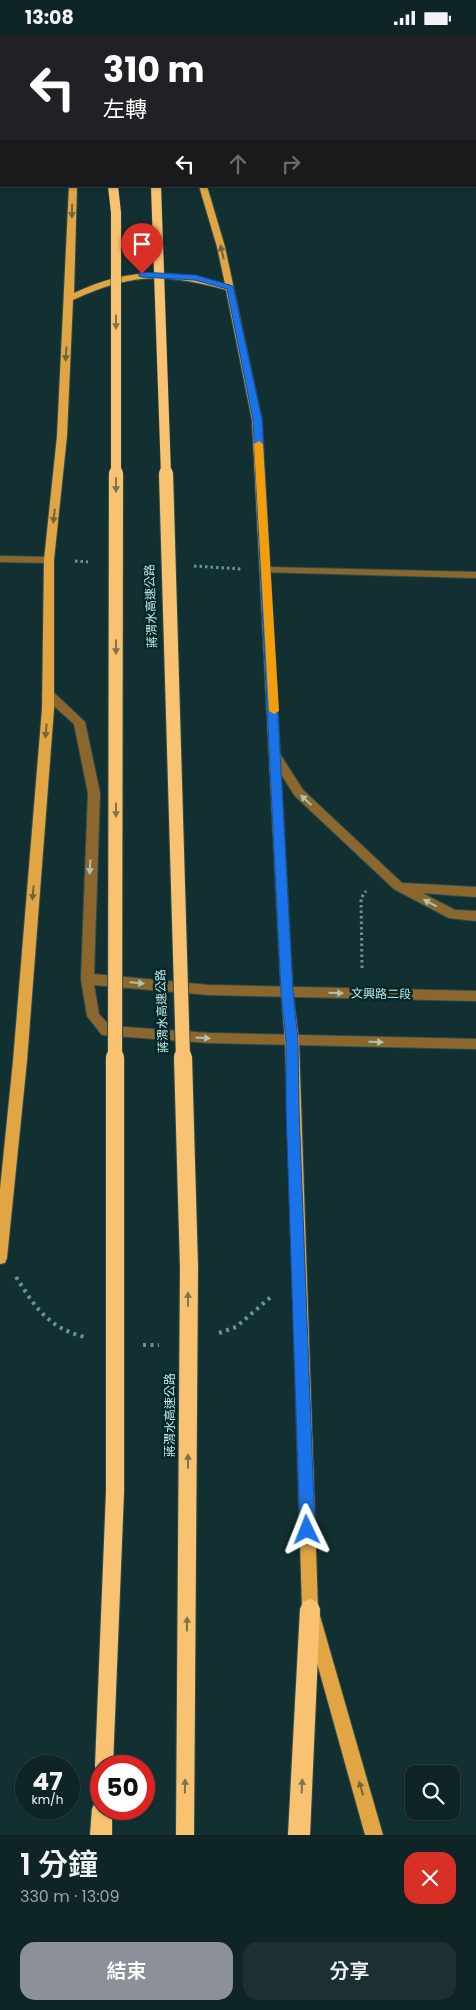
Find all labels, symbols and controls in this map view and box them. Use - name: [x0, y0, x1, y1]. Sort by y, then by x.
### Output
- text: 13:08: [25, 4, 74, 31]
- text: 310 m: [103, 45, 205, 94]
- icon: left: [20, 55, 85, 120]
- text: 左轉: [103, 94, 147, 125]
- icon: left: [171, 150, 199, 178]
- icon: ahead: [224, 150, 252, 178]
- icon: right: [277, 150, 305, 178]
- one-way arrow: [68, 203, 76, 219]
- pin: [121, 223, 163, 274]
- icon: arrive: [128, 230, 156, 258]
- one-way arrow: [218, 245, 226, 260]
- one-way arrow: [112, 315, 120, 331]
- one-way arrow: [62, 346, 70, 362]
- one-way arrow: [112, 477, 120, 493]
- one-way arrow: [49, 508, 57, 524]
- street label: 蔣渭水高速公路: [141, 564, 160, 648]
- one-way arrow: [112, 640, 120, 656]
- one-way arrow: [42, 723, 50, 739]
- one-way arrow: [300, 794, 312, 806]
- one-way arrow: [112, 802, 120, 818]
- one-way arrow: [86, 859, 94, 875]
- one-way arrow: [29, 885, 37, 901]
- one-way arrow: [423, 899, 437, 907]
- street label: 蔣渭水高速公路: [152, 969, 171, 1053]
- one-way arrow: [129, 980, 145, 988]
- street label: 文興路二段: [351, 984, 411, 1003]
- one-way arrow: [328, 989, 344, 997]
- one-way arrow: [195, 1034, 211, 1042]
- one-way arrow: [368, 1038, 384, 1046]
- one-way arrow: [184, 1291, 192, 1307]
- street label: 蔣渭水高速公路: [161, 1373, 178, 1457]
- one-way arrow: [184, 1453, 192, 1469]
- position arrow: [280, 1503, 332, 1555]
- one-way arrow: [183, 1616, 191, 1632]
- speed limit sign: 50: [90, 1755, 155, 1820]
- text: 47: [32, 1764, 63, 1799]
- map controls: [405, 1765, 460, 1820]
- button: search: [405, 1765, 460, 1820]
- one-way arrow: [181, 1778, 189, 1794]
- one-way arrow: [298, 1778, 306, 1794]
- one-way arrow: [356, 1781, 364, 1796]
- text: km/h: [32, 1791, 63, 1808]
- text: 1 分鐘: [20, 1843, 98, 1886]
- button: close: [404, 1852, 456, 1904]
- text: 330 m · 13:09: [20, 1885, 120, 1908]
- button: 結束: [20, 1942, 233, 2000]
- button: 分享: [243, 1942, 456, 2000]

